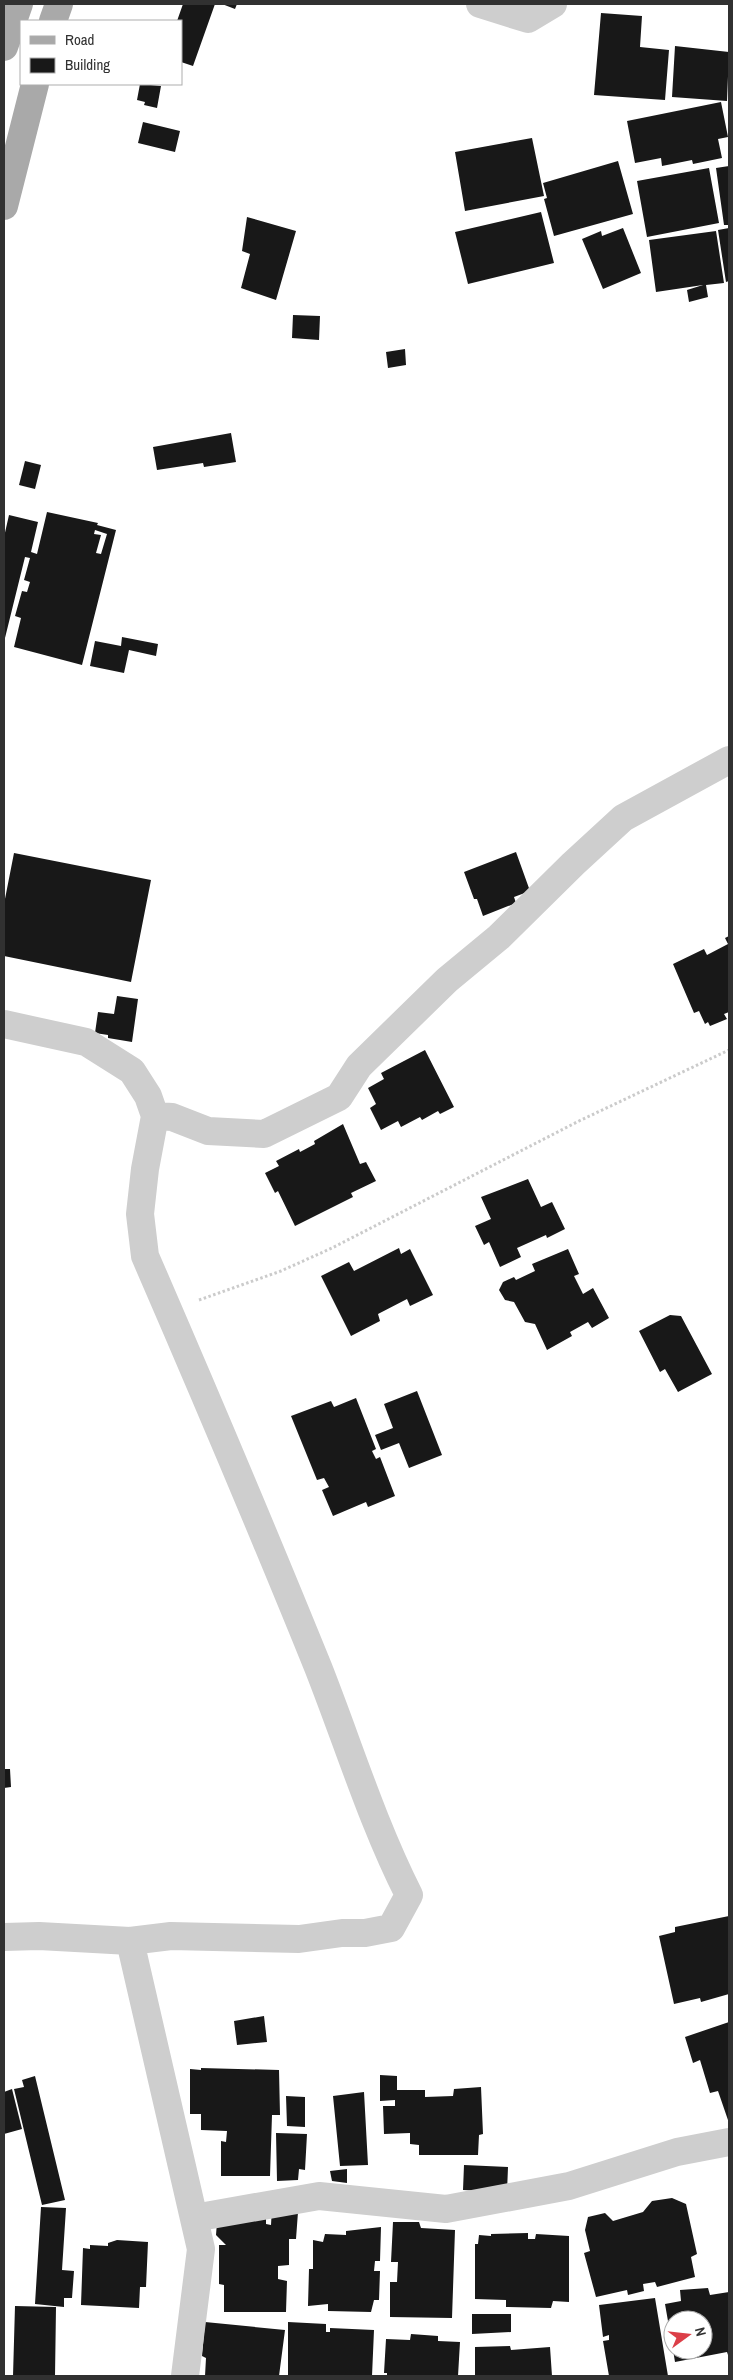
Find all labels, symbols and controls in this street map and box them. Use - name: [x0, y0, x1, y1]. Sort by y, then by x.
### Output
- legend: [20, 20, 182, 85]
- text: Road: [65, 29, 94, 50]
- text: Building: [65, 54, 110, 75]
- north arrow: [663, 2310, 713, 2360]
- text: N: [691, 2325, 710, 2338]

